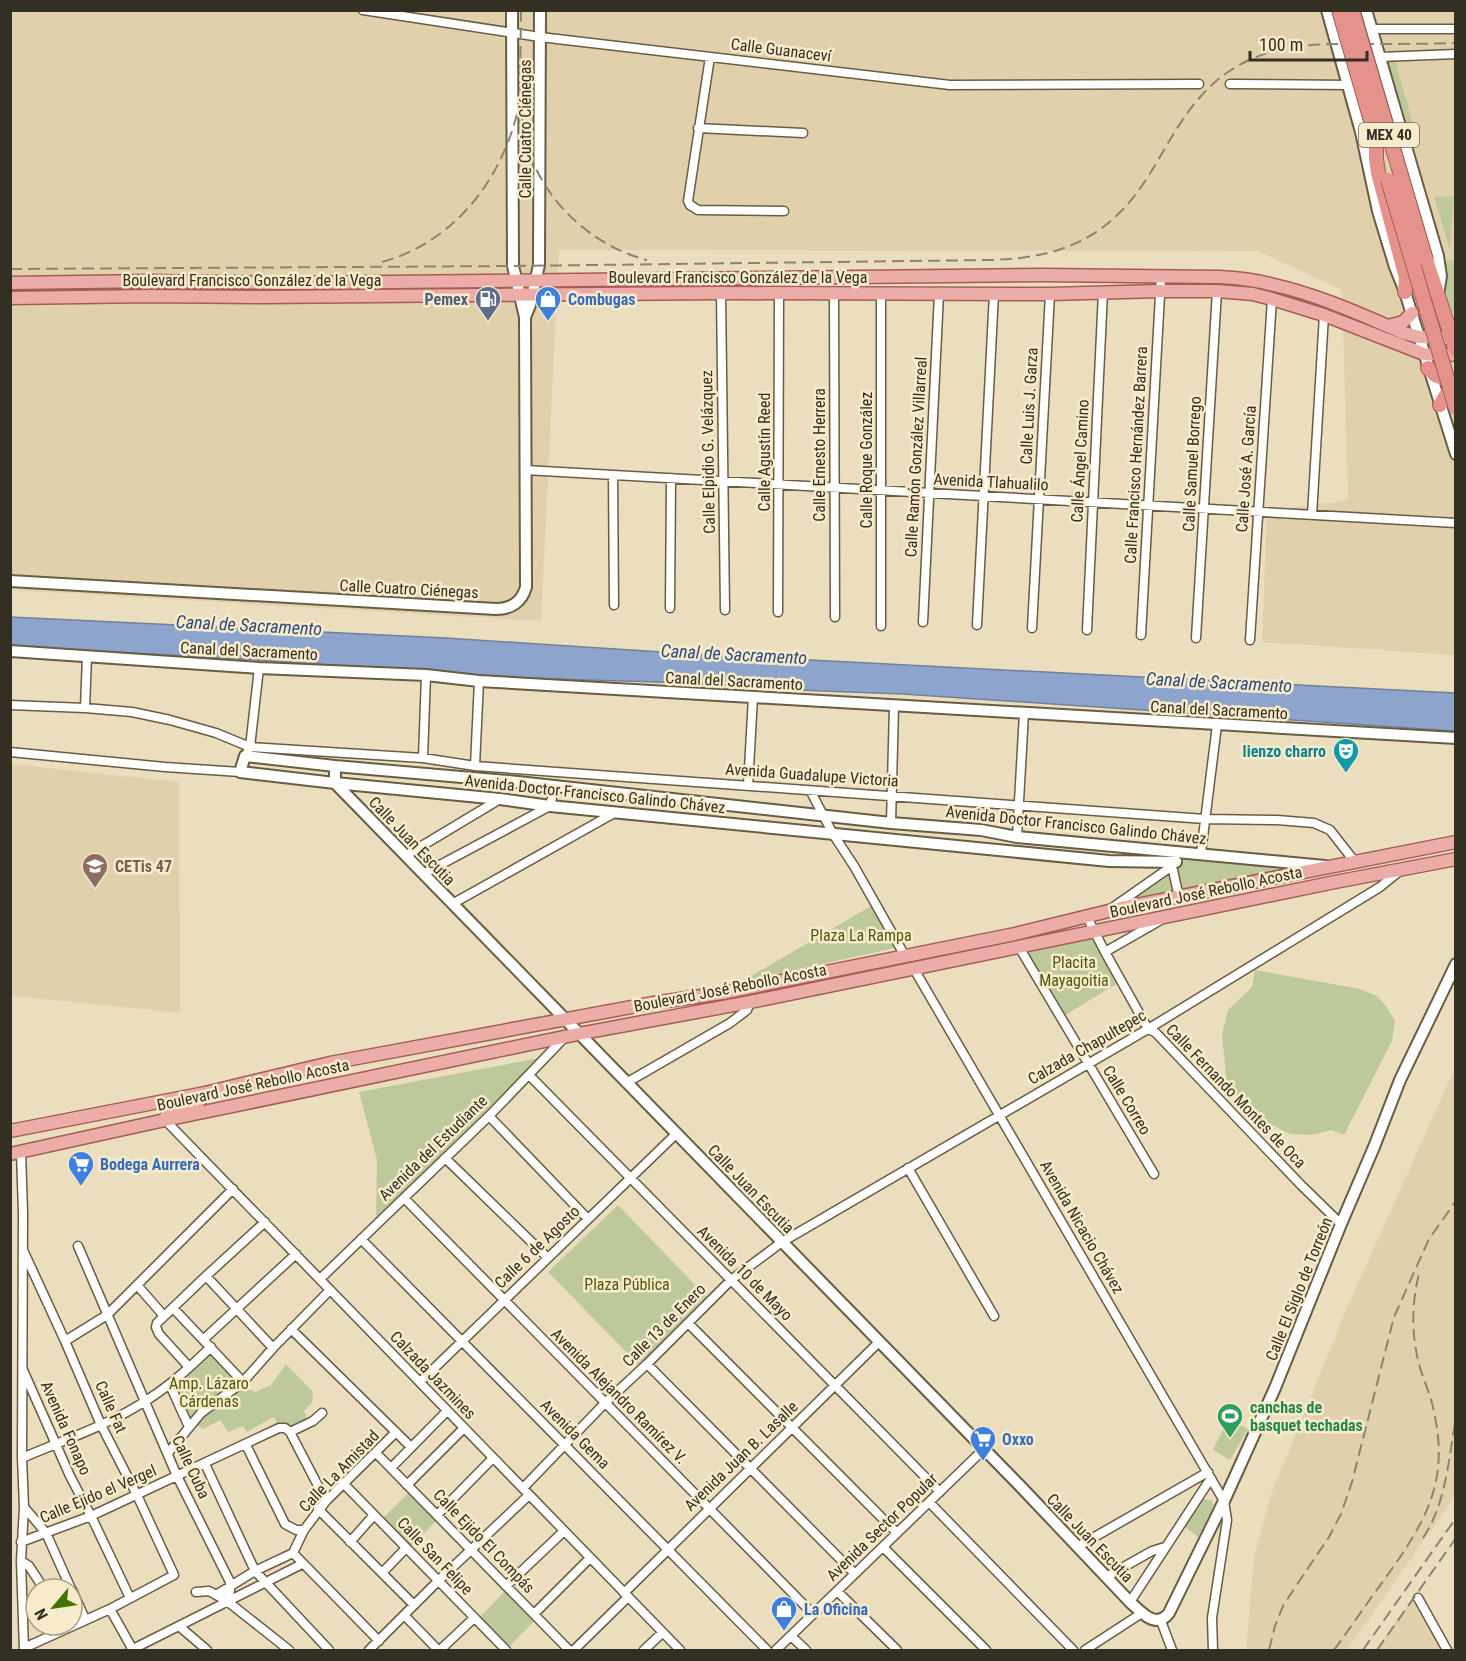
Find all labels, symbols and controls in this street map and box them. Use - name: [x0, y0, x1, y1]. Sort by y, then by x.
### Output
- scale bar: [1250, 24, 1367, 62]
- street label: Calle Guanaceví: [730, 34, 833, 66]
- text: 100 m: [1259, 34, 1303, 55]
- street label: Calle Cuatro Ciénegas: [516, 59, 535, 199]
- road number: MEX 40: [1359, 123, 1419, 147]
- street label: Boulevard Francisco González de la Vega: [609, 268, 867, 287]
- street label: Boulevard Francisco González de la Vega: [123, 271, 381, 290]
- fuel station icon: Pemex: [473, 284, 503, 322]
- shop icon: Combugas: [533, 284, 563, 322]
- place label: Pemex: [425, 290, 469, 309]
- place label: Combugas: [568, 290, 636, 309]
- street label: Calle Francisco Hernández Barrera: [1121, 346, 1151, 564]
- street label: Calle Luis J. Garza: [1016, 347, 1042, 465]
- street label: Calle Ramón González Villarreal: [901, 356, 931, 558]
- street label: Calle Elpidio G. Velázquez: [697, 370, 719, 534]
- street label: Calle Ernesto Herrera: [810, 388, 829, 522]
- street label: Calle Roque González: [857, 392, 876, 528]
- street label: Calle Agustín Reed: [755, 393, 774, 511]
- street label: Calle Samuel Borrego: [1179, 396, 1205, 532]
- street label: Calle Ángel Camino: [1067, 399, 1093, 523]
- street label: Calle José A. García: [1232, 405, 1260, 533]
- street label: Avenida Tlahualilo: [933, 469, 1049, 495]
- street label: Calle Cuatro Ciénegas: [339, 576, 479, 602]
- water label: Canal de Sacramento: [175, 611, 323, 639]
- street label: Canal del Sacramento: [180, 638, 318, 664]
- water label: Canal de Sacramento: [660, 640, 808, 668]
- street label: Canal del Sacramento: [665, 668, 803, 694]
- water label: Canal de Sacramento: [1145, 668, 1293, 696]
- street label: Canal del Sacramento: [1150, 697, 1288, 723]
- theatre icon: lienzo charro: [1331, 736, 1361, 774]
- place label: lienzo charro: [1243, 742, 1326, 761]
- street label: Avenida Guadalupe Victoria: [725, 759, 899, 791]
- street label: Avenida Doctor Francisco Galindo Chávez: [464, 771, 726, 817]
- street label: Calle Juan Escutia: [365, 793, 459, 889]
- street label: Avenida Doctor Francisco Galindo Chávez: [945, 802, 1207, 848]
- school or university icon: CETis 47: [80, 851, 110, 889]
- place label: CETis 47: [115, 857, 172, 876]
- street label: Boulevard José Rebollo Acosta: [1108, 862, 1304, 922]
- park label: Plaza La Rampa: [810, 926, 912, 945]
- park label: Placita Mayagoitia: [1039, 953, 1109, 990]
- street label: Boulevard José Rebollo Acosta: [632, 960, 828, 1016]
- street label: Calzada Chapultepec: [1025, 1005, 1149, 1089]
- street label: Calle Fernando Montes de Oca: [1162, 1020, 1310, 1172]
- street label: Boulevard José Rebollo Acosta: [155, 1055, 351, 1115]
- street label: Calle Correo: [1099, 1062, 1155, 1138]
- street label: Avenida del Estudiante: [375, 1091, 491, 1205]
- street label: Calle Juan Escutia: [704, 1141, 798, 1237]
- supermarket icon: Bodega Aurrera: [66, 1149, 96, 1187]
- place label: Bodega Aurrera: [100, 1155, 200, 1174]
- street label: Avenida Nicacio Chávez: [1036, 1157, 1128, 1297]
- street label: Calle 6 de Agosto: [490, 1202, 584, 1292]
- street label: Calle El Siglo de Torreón: [1262, 1214, 1336, 1364]
- street label: Avenida 10 de Mayo: [694, 1222, 796, 1324]
- park label: Plaza Pública: [584, 1275, 670, 1294]
- street label: Calle 13 de Enero: [618, 1279, 710, 1371]
- street label: Avenida Alejandro Ramírez V.: [547, 1324, 691, 1468]
- street label: Calzada Jazmines: [386, 1327, 480, 1423]
- park label: Amp. Lázaro Cárdenas: [169, 1374, 249, 1411]
- street label: Avenida Fonapo: [37, 1378, 95, 1478]
- street label: Calle Fat: [91, 1378, 131, 1436]
- street label: Avenida Gema: [536, 1395, 614, 1473]
- street label: Avenida Juan B. Lasalle: [680, 1397, 802, 1515]
- place label: canchas de basquet techadas: [1250, 1398, 1363, 1435]
- sports icon: canchas de basquet techadas: [1215, 1401, 1245, 1439]
- supermarket icon: Oxxo: [968, 1424, 998, 1462]
- street label: Calle La Amistad: [295, 1426, 383, 1516]
- place label: Oxxo: [1002, 1430, 1034, 1449]
- street label: Calle Cuba: [168, 1432, 214, 1502]
- street label: Calle Ejido el Vergel: [37, 1461, 159, 1527]
- street label: Avenida Sector Popular: [823, 1469, 941, 1585]
- street label: Calle Ejido El Compás: [429, 1485, 539, 1597]
- street label: Calle Juan Escutia: [1043, 1490, 1137, 1586]
- street label: Calle San Felipe: [393, 1513, 477, 1599]
- north arrow: [24, 1577, 84, 1637]
- shop icon: La Oficina: [769, 1594, 799, 1632]
- place label: La Oficina: [804, 1600, 869, 1619]
- text: N: [31, 1605, 52, 1623]

